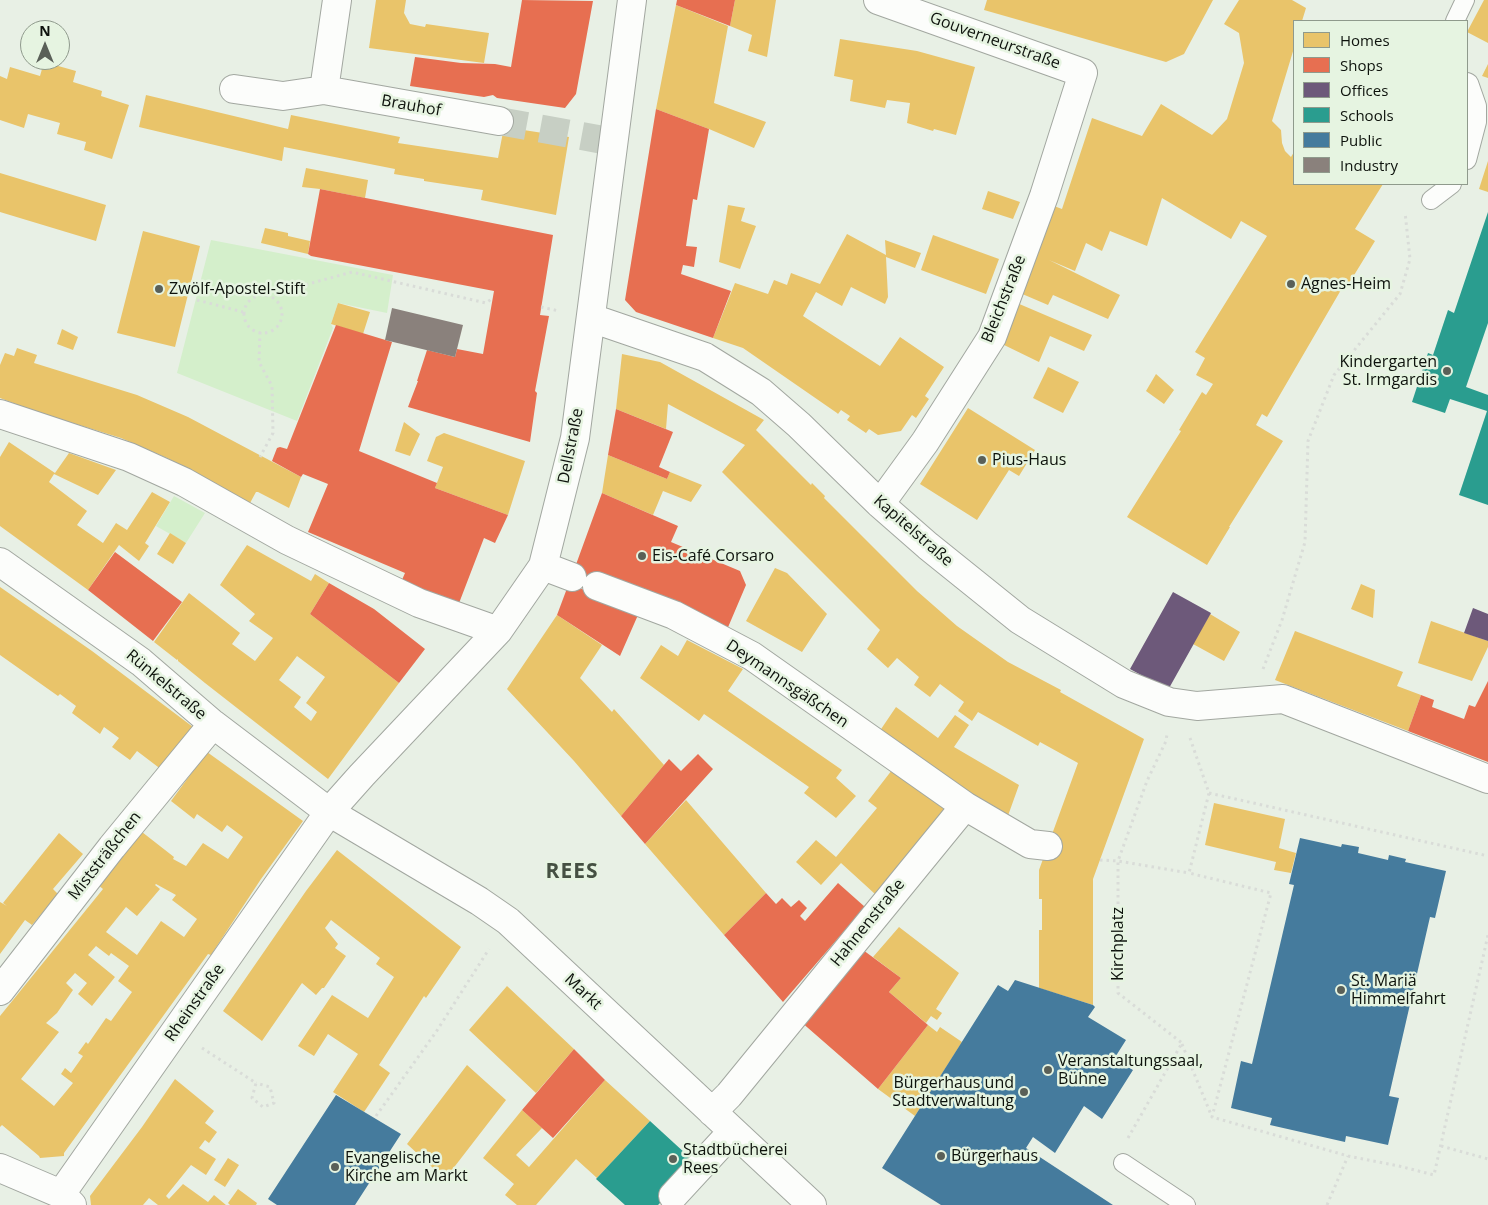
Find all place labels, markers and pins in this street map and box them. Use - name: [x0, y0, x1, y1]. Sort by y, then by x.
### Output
- place label: Agnes-Heim: [1301, 274, 1391, 294]
- marker: Agnes-Heim: [1285, 278, 1297, 290]
- place label: Zwölf-Apostel-Stift: [169, 279, 305, 299]
- marker: Zwölf-Apostel-Stift: [153, 283, 165, 295]
- place label: Kindergarten St. Irmgardis: [1339, 352, 1437, 390]
- marker: Kindergarten St. Irmgardis: [1441, 365, 1453, 377]
- place label: Pius-Haus: [992, 450, 1066, 470]
- marker: Pius-Haus: [976, 454, 988, 466]
- place label: Eis-Café Corsaro: [652, 546, 774, 566]
- marker: Eis-Café Corsaro: [636, 550, 648, 562]
- place label: St. Mariä Himmelfahrt: [1351, 971, 1446, 1009]
- marker: St. Mariä Himmelfahrt: [1335, 984, 1347, 996]
- place label: Veranstaltungssaal, Bühne: [1058, 1051, 1203, 1089]
- marker: Veranstaltungssaal, Bühne: [1042, 1064, 1054, 1076]
- place label: Bürgerhaus und Stadtverwaltung: [892, 1073, 1014, 1111]
- marker: Bürgerhaus und Stadtverwaltung: [1018, 1086, 1030, 1098]
- place label: Stadtbücherei Rees: [683, 1140, 787, 1178]
- place label: Bürgerhaus: [951, 1146, 1038, 1166]
- place label: Evangelische Kirche am Markt: [345, 1148, 468, 1186]
- marker: Bürgerhaus: [935, 1150, 947, 1162]
- marker: Stadtbücherei Rees: [667, 1153, 679, 1165]
- marker: Evangelische Kirche am Markt: [329, 1161, 341, 1173]

